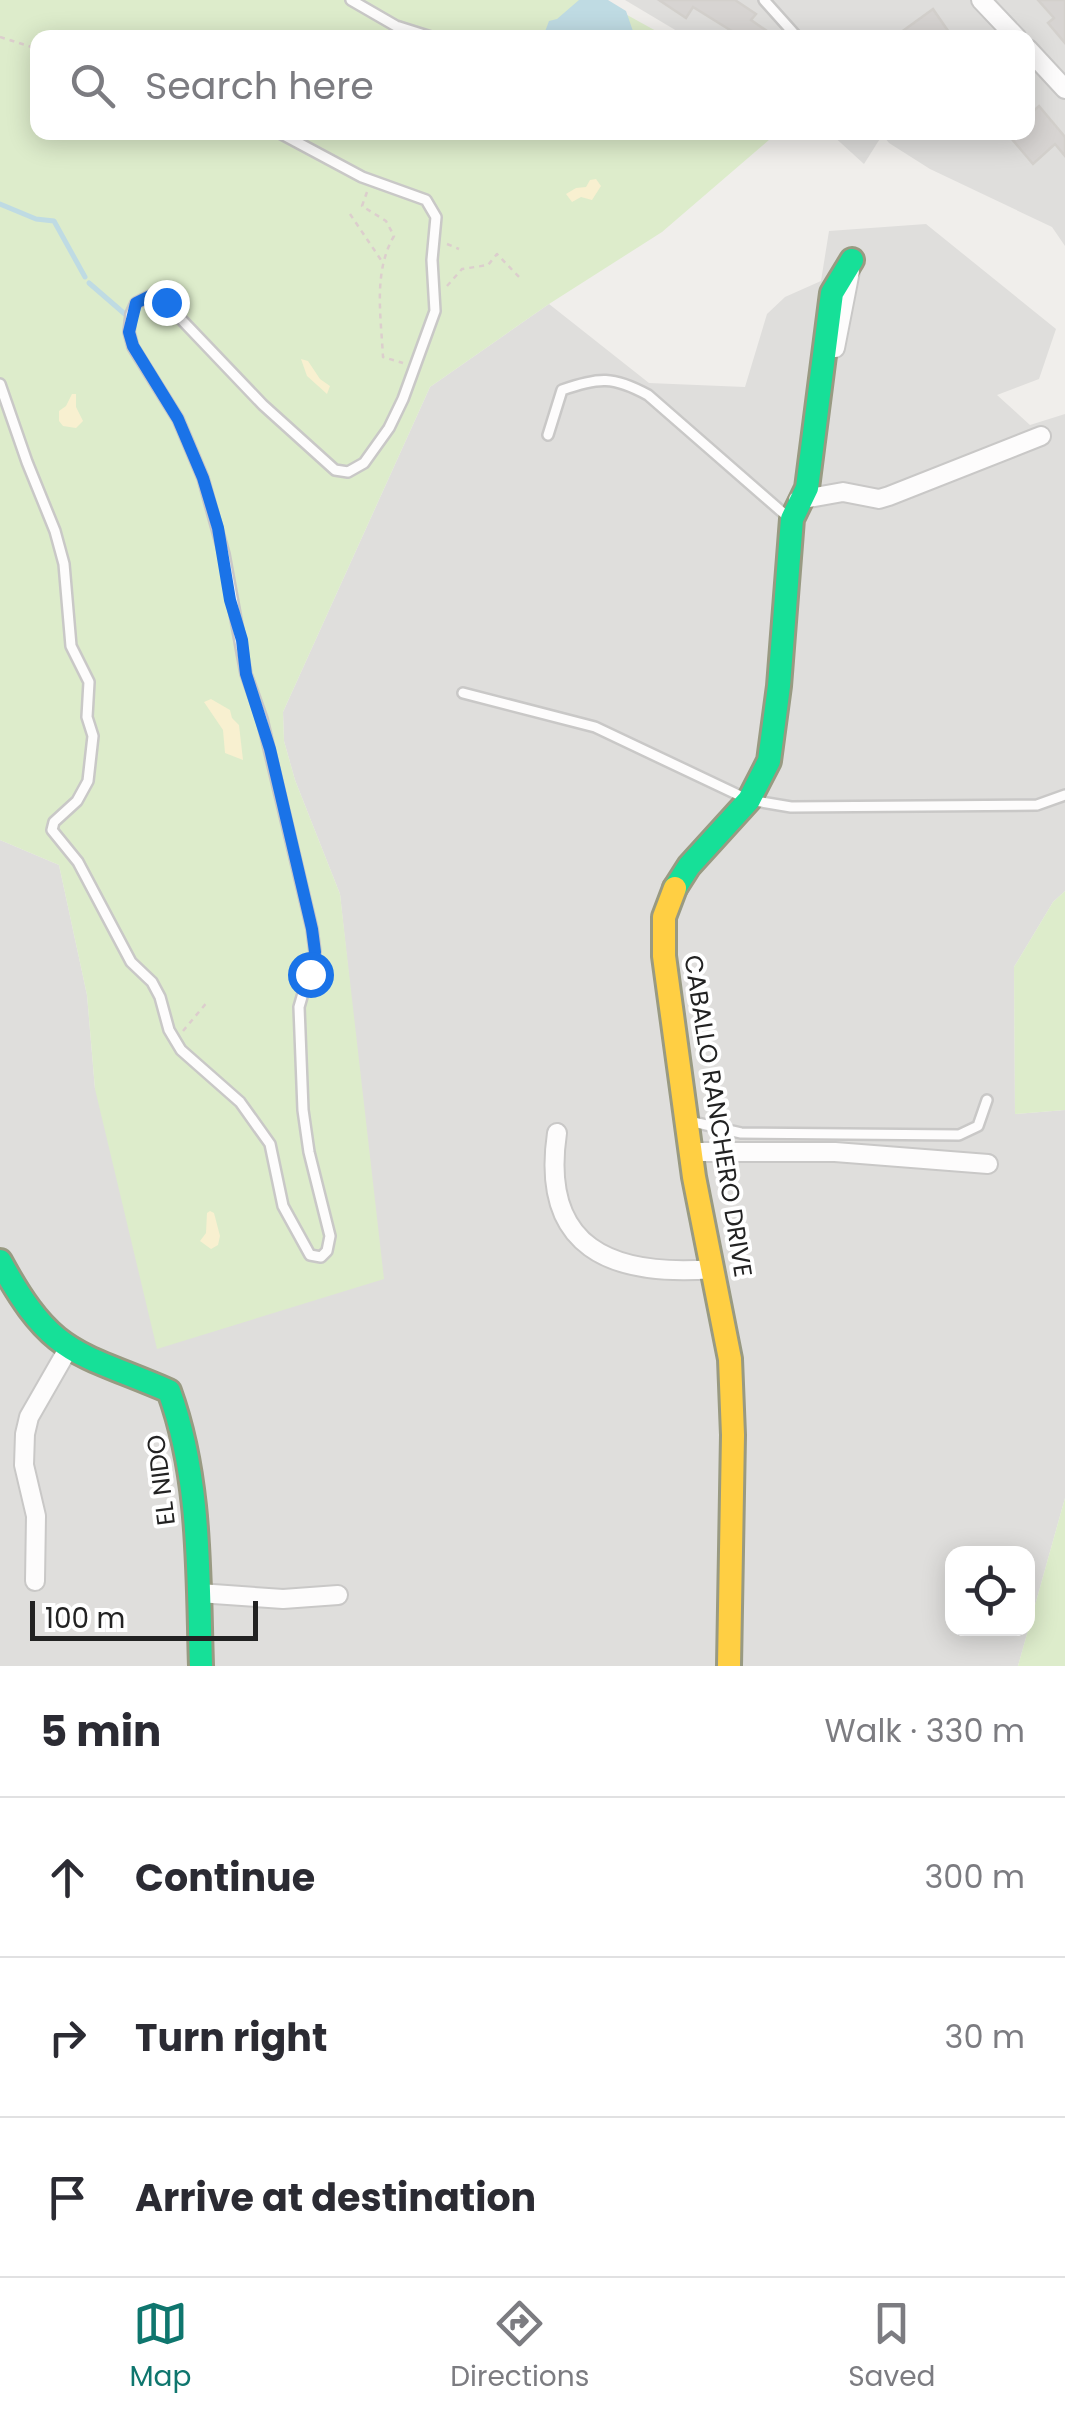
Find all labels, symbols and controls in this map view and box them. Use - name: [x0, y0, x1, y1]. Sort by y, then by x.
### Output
- search box: [30, 30, 1035, 140]
- icon: search: [65, 58, 120, 113]
- text: Search here: [145, 59, 374, 112]
- route end: [144, 280, 190, 326]
- route start: [288, 952, 334, 998]
- street label: CABALLO RANCHERO DRIVE: [675, 952, 761, 1280]
- street label: EL NIDO: [138, 1433, 184, 1527]
- map controls: [945, 1546, 1035, 1636]
- button: locate: [945, 1546, 1035, 1636]
- scale bar: [30, 1596, 258, 1640]
- text: 100 m: [45, 1599, 125, 1638]
- text: 5 min: [40, 1702, 161, 1761]
- text: Walk · 330 m: [825, 1708, 1025, 1753]
- icon: ahead: [40, 1850, 95, 1905]
- text: Continue: [135, 1851, 315, 1904]
- text: 300 m: [924, 1854, 1025, 1899]
- icon: right: [40, 2010, 95, 2065]
- text: Turn right: [135, 2011, 327, 2064]
- text: 30 m: [945, 2014, 1025, 2059]
- icon: arrive: [40, 2170, 95, 2225]
- text: Arrive at destination: [135, 2171, 536, 2224]
- tab: Map: [129, 2296, 191, 2398]
- tab: Directions: [450, 2296, 589, 2398]
- tab: Saved: [848, 2296, 936, 2398]

